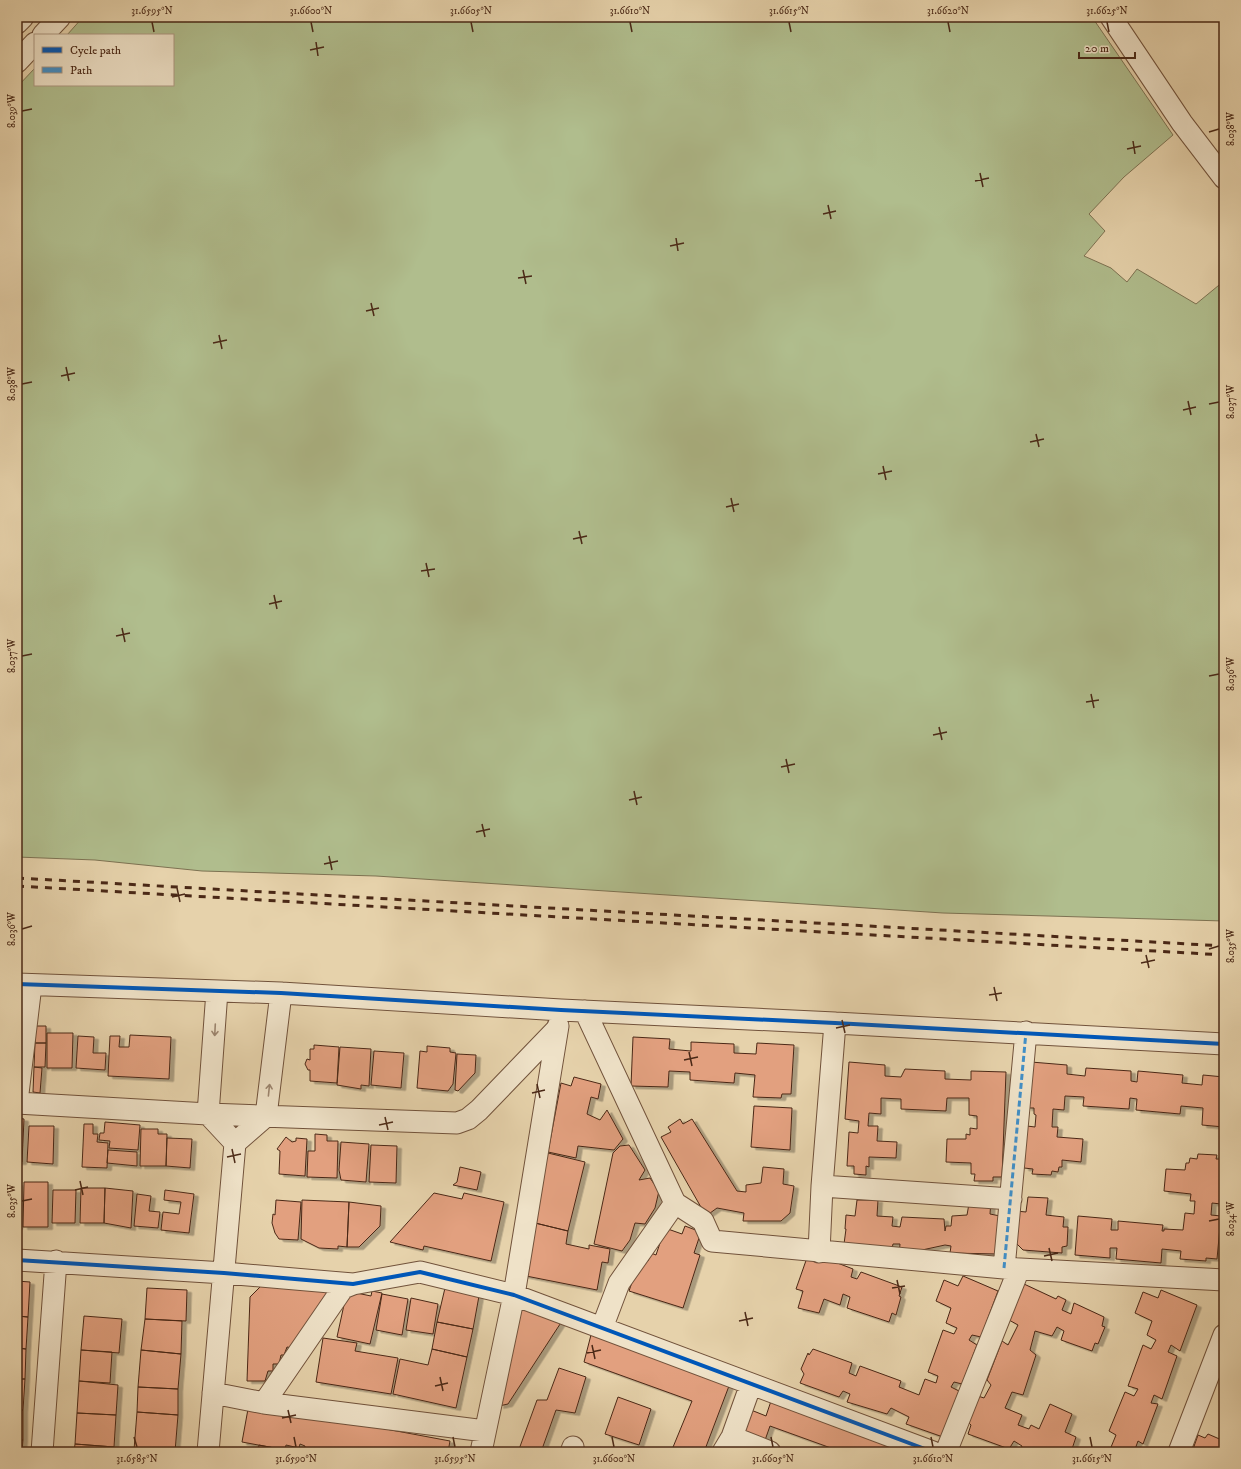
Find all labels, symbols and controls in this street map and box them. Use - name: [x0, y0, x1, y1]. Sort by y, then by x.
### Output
- text: 31.6595°N: [131, 5, 173, 17]
- text: 31.6600°N: [290, 5, 332, 17]
- text: 31.6605°N: [450, 5, 492, 17]
- text: 31.6610°N: [610, 5, 650, 17]
- text: 31.6615°N: [769, 5, 809, 17]
- text: 31.6620°N: [927, 5, 969, 17]
- text: 31.6625°N: [1086, 5, 1128, 17]
- legend: [34, 34, 174, 86]
- scale bar: [1079, 34, 1135, 60]
- text: 20 m: [1085, 41, 1109, 56]
- text: Cycle path: [70, 43, 122, 58]
- text: Path: [70, 63, 93, 78]
- text: 8.039°W: [6, 93, 18, 128]
- text: 8.038°W: [1225, 111, 1237, 146]
- text: 8.038°W: [6, 366, 18, 401]
- text: 8.037°W: [1225, 384, 1237, 419]
- text: 8.037°W: [6, 638, 18, 673]
- text: 8.036°W: [1225, 656, 1237, 691]
- text: 8.036°W: [6, 911, 18, 946]
- text: 8.035°W: [1225, 928, 1237, 963]
- one-way arrow: [211, 1023, 219, 1036]
- one-way arrow: [265, 1084, 273, 1097]
- text: 8.035°W: [6, 1183, 18, 1218]
- text: 8.034°W: [1225, 1201, 1237, 1236]
- text: 31.6585°N: [116, 1453, 158, 1465]
- text: 31.6590°N: [275, 1453, 317, 1465]
- text: 31.6595°N: [434, 1453, 476, 1465]
- text: 31.6600°N: [593, 1453, 635, 1465]
- text: 31.6605°N: [752, 1453, 794, 1465]
- text: 31.6610°N: [913, 1453, 953, 1465]
- text: 31.6615°N: [1072, 1453, 1112, 1465]

